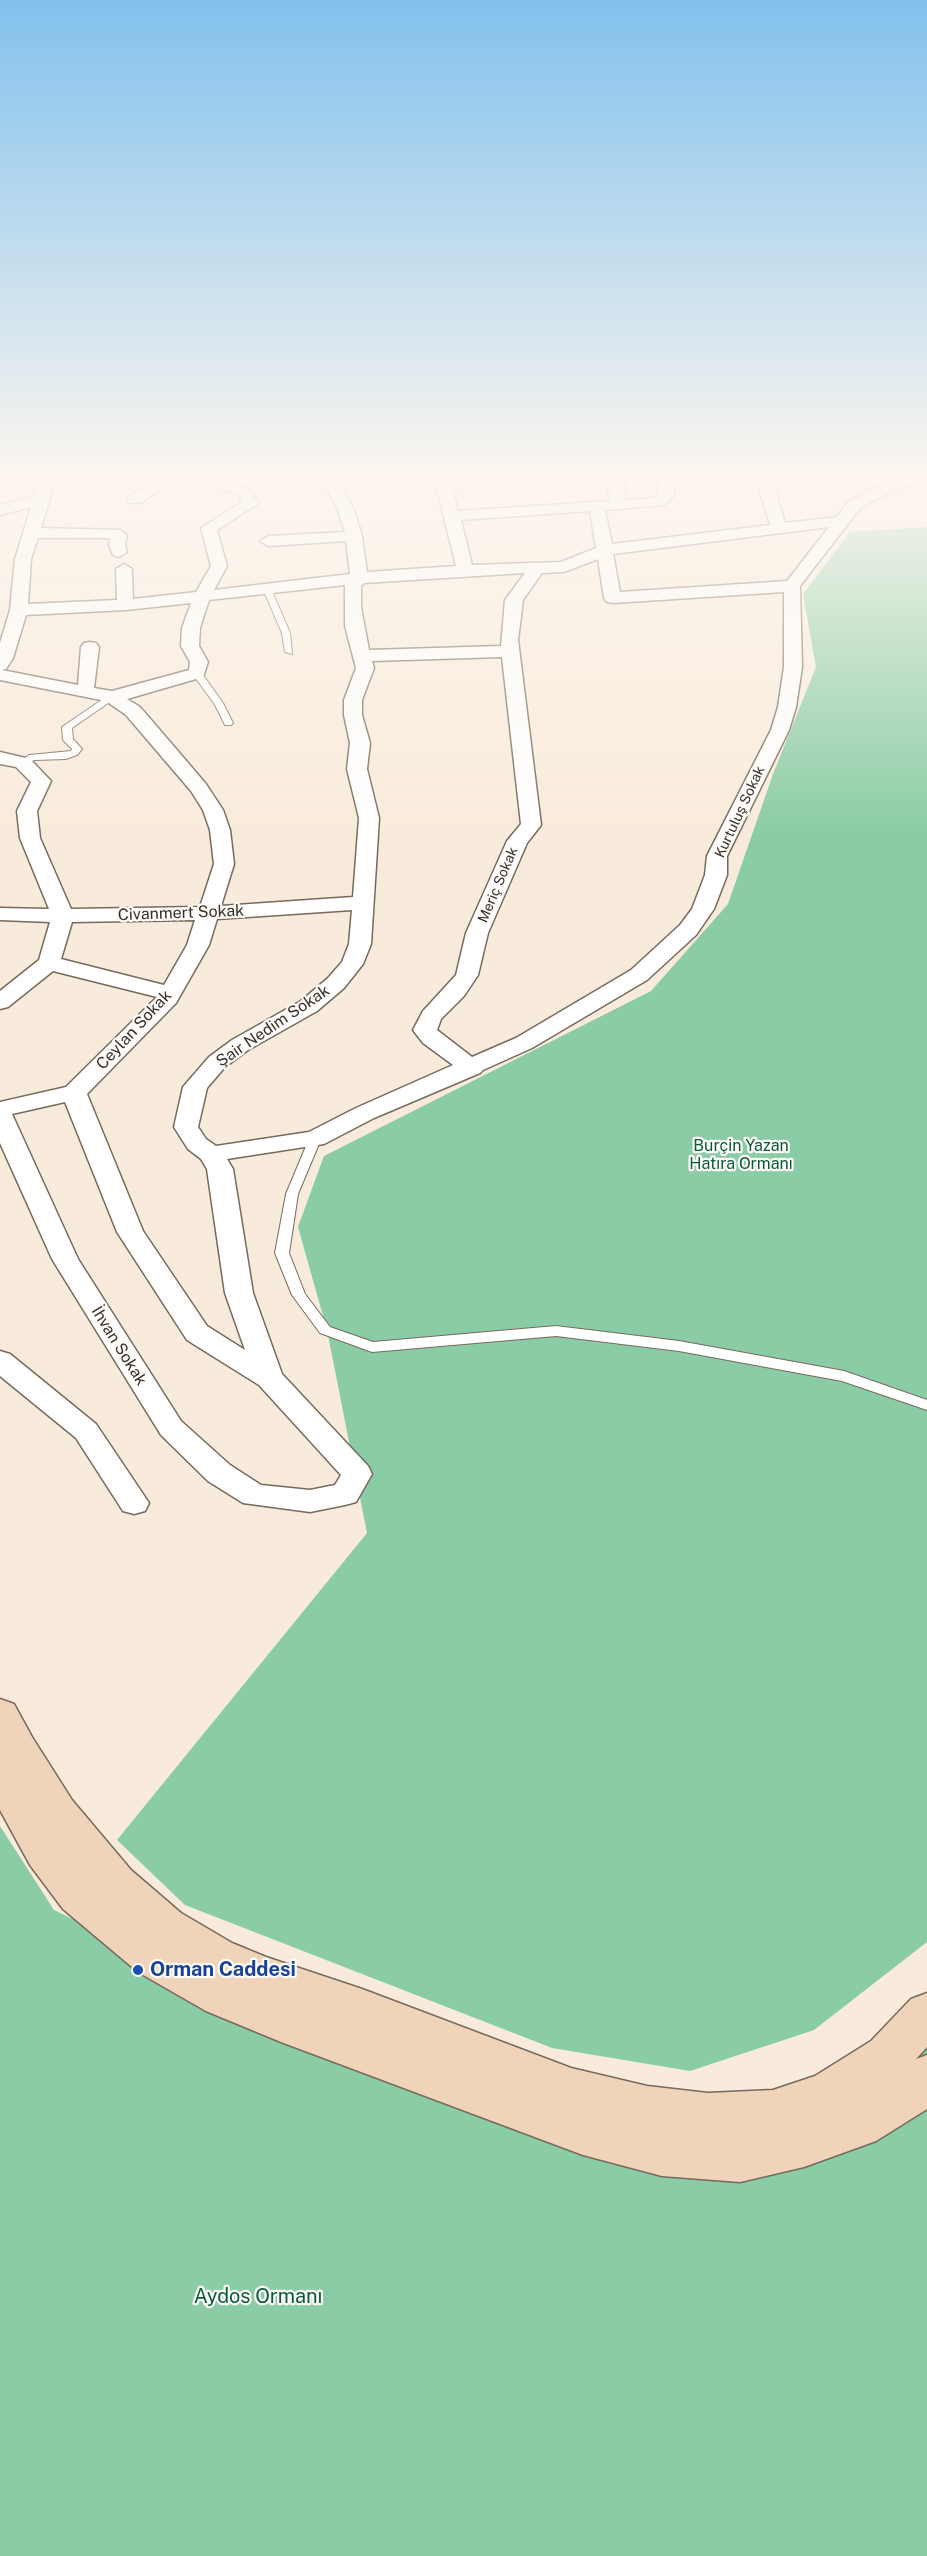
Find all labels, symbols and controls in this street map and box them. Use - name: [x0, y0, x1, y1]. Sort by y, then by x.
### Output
- street label: Kurtuluş Sokak: [711, 763, 769, 861]
- street label: Meriç Sokak: [474, 845, 522, 925]
- street label: Civanmert Sokak: [118, 901, 244, 925]
- street label: Şair Nedim Sokak: [213, 981, 333, 1071]
- street label: Ceylan Sokak: [92, 986, 176, 1074]
- park label: Burçin Yazan Hatıra Ormanı: [689, 1136, 793, 1174]
- street label: İhvan Sokak: [87, 1303, 151, 1389]
- place label: Orman Caddesi: [150, 1958, 296, 1982]
- marker: Orman Caddesi: [131, 1963, 145, 1977]
- park label: Aydos Ormanı: [194, 2285, 322, 2309]

